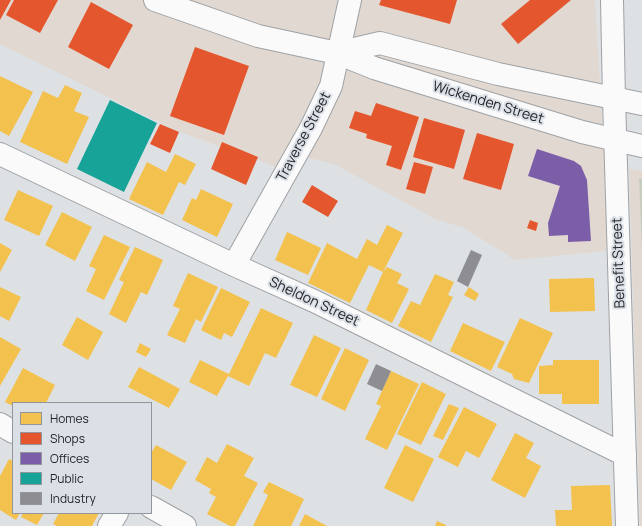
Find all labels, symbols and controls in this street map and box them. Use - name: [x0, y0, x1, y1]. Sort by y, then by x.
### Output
- street label: Wickenden Street: [430, 78, 546, 128]
- street label: Traverse Street: [273, 89, 335, 185]
- street label: Benefit Street: [609, 217, 629, 309]
- street label: Sheldon Street: [266, 274, 362, 330]
- legend: [12, 402, 152, 514]
- text: Homes: [50, 410, 89, 427]
- text: Shops: [50, 430, 85, 447]
- text: Offices: [50, 450, 89, 467]
- text: Public: [50, 470, 84, 487]
- text: Industry: [50, 490, 96, 507]

